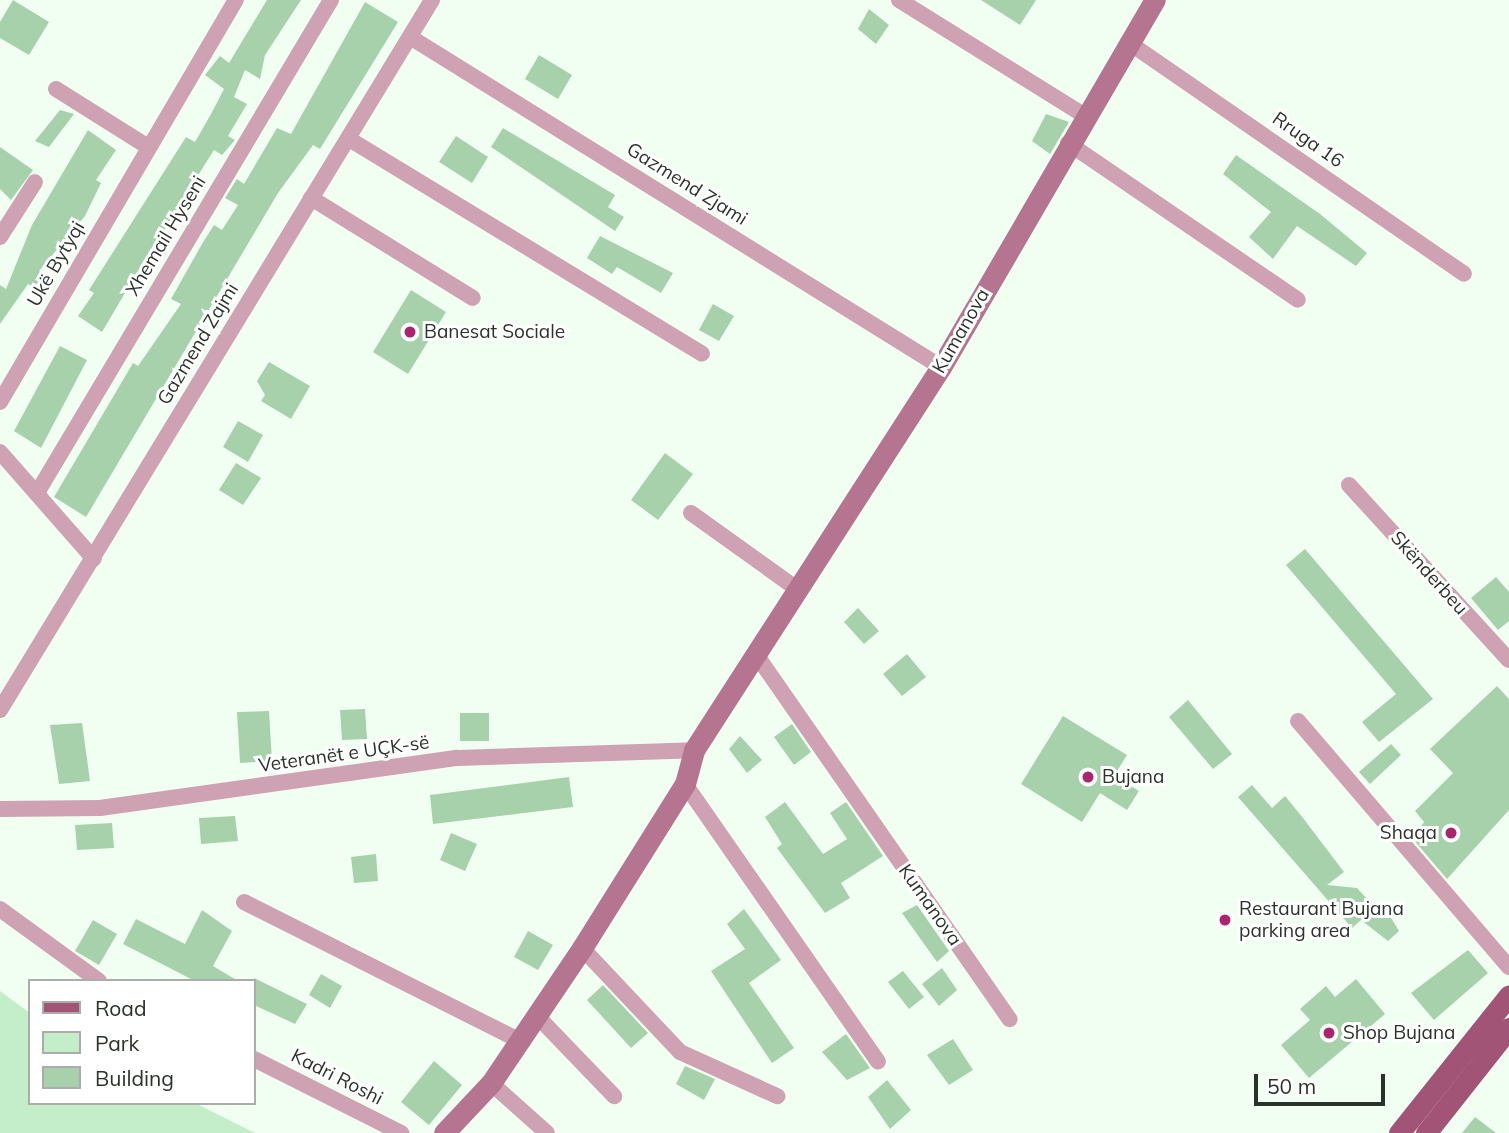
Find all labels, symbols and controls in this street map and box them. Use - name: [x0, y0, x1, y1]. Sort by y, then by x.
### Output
- street label: Rruga 16: [1268, 107, 1348, 173]
- street label: Gazmend Zjami: [622, 138, 752, 230]
- street label: Xhemail Hyseni: [121, 172, 211, 300]
- street label: Ukë Bytyqi: [22, 217, 90, 311]
- street label: Gazmend Zajmi: [153, 279, 243, 409]
- street label: Kumanova: [928, 285, 994, 377]
- place label: Banesat Sociale: [424, 321, 565, 343]
- marker: Banesat Sociale: [402, 324, 418, 340]
- street label: Skënderbeu: [1386, 527, 1472, 619]
- street label: Veteranët e UÇK-së: [257, 731, 431, 777]
- place label: Bujana: [1102, 766, 1164, 788]
- marker: Bujana: [1080, 769, 1096, 785]
- place label: Shaqa: [1380, 822, 1437, 844]
- marker: Shaqa: [1443, 825, 1459, 841]
- street label: Kumanova: [894, 860, 966, 950]
- place label: Restaurant Bujana parking area: [1239, 898, 1404, 942]
- marker: Restaurant Bujana parking area: [1217, 912, 1233, 928]
- legend: [28, 979, 256, 1105]
- text: Road: [95, 995, 146, 1021]
- place label: Shop Bujana: [1343, 1022, 1456, 1044]
- marker: Shop Bujana: [1321, 1025, 1337, 1041]
- text: Park: [95, 1030, 139, 1056]
- street label: Kadri Roshi: [287, 1044, 387, 1110]
- scale bar: [1257, 1060, 1388, 1104]
- text: Building: [95, 1065, 174, 1091]
- text: 50 m: [1267, 1073, 1316, 1099]

